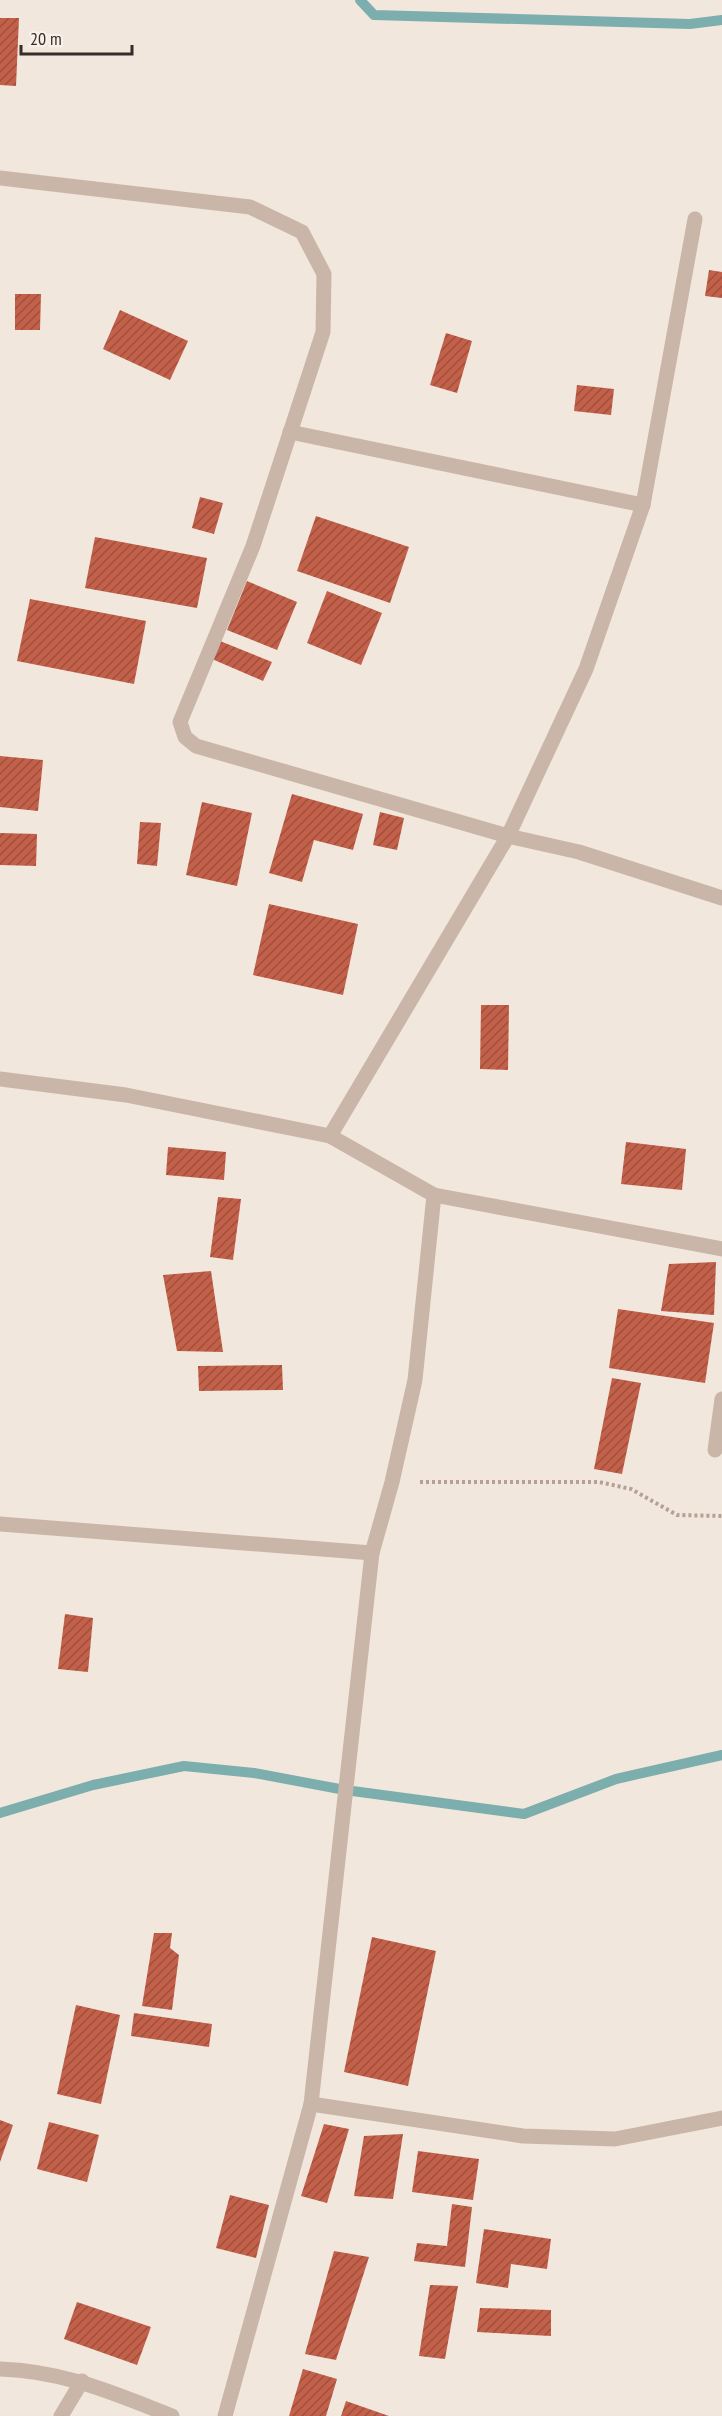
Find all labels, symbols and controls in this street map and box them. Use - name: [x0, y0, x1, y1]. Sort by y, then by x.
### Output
- scale bar: [21, 18, 132, 56]
- text: 20 m: [30, 27, 62, 50]

